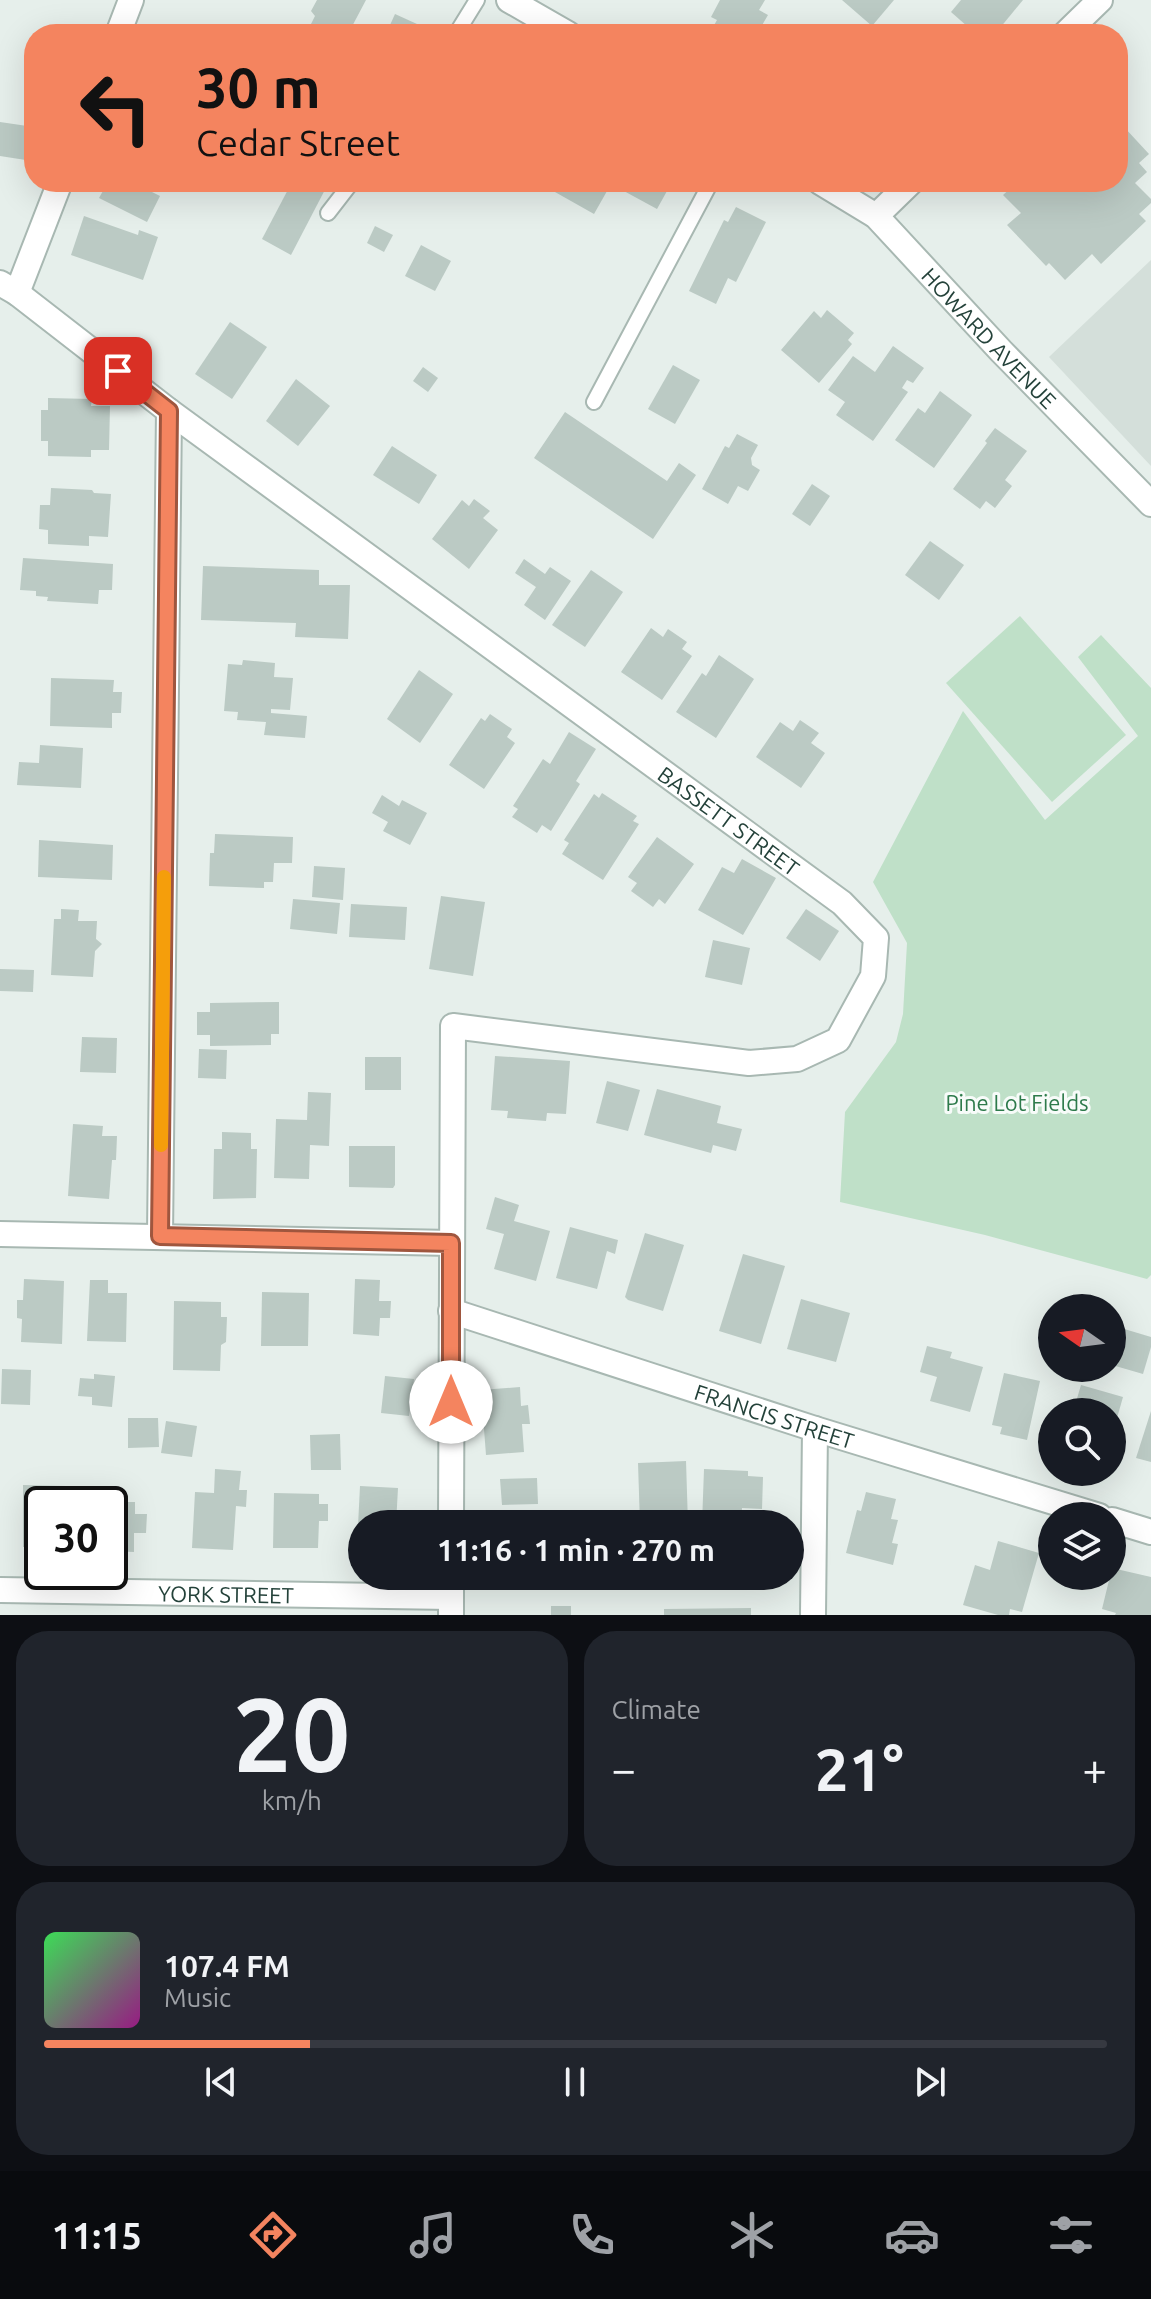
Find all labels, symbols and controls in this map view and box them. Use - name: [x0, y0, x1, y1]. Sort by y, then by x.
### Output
- icon: left: [64, 56, 168, 160]
- text: 30 m: [196, 56, 321, 119]
- text: Cedar Street: [196, 122, 400, 163]
- street label: HOWARD AVENUE: [918, 262, 1062, 413]
- pin: [84, 337, 152, 405]
- icon: arrive: [96, 349, 140, 393]
- street label: BASSETT STREET: [654, 761, 804, 880]
- park label: Pine Lot Fields: [945, 1090, 1089, 1115]
- north arrow: [1038, 1294, 1126, 1382]
- map controls: [1038, 1294, 1126, 1590]
- position arrow: [409, 1360, 493, 1444]
- street label: FRANCIS STREET: [692, 1378, 857, 1453]
- button: search: [1038, 1398, 1126, 1486]
- speed limit sign: 30: [24, 1486, 128, 1590]
- button: layers: [1038, 1502, 1126, 1590]
- text: 11:16 · 1 min · 270 m: [437, 1533, 715, 1567]
- street label: YORK STREET: [158, 1580, 294, 1607]
- text: 20: [233, 1675, 350, 1792]
- text: Climate: [612, 1695, 701, 1724]
- text: 21°: [815, 1735, 904, 1802]
- text: −: [612, 1744, 636, 1793]
- text: +: [1082, 1744, 1107, 1793]
- text: km/h: [262, 1786, 322, 1815]
- text: 107.4 FM: [164, 1949, 290, 1983]
- text: Music: [164, 1983, 231, 2012]
- icon: previous: [199, 2060, 243, 2104]
- icon: pause: [553, 2060, 597, 2104]
- icon: next: [908, 2060, 952, 2104]
- icon: directions: [245, 2207, 301, 2263]
- icon: music: [405, 2207, 461, 2263]
- icon: phone: [564, 2207, 620, 2263]
- icon: climate: [724, 2207, 780, 2263]
- icon: car: [884, 2207, 940, 2263]
- icon: filters: [1043, 2207, 1099, 2263]
- text: 11:15: [52, 2215, 142, 2256]

